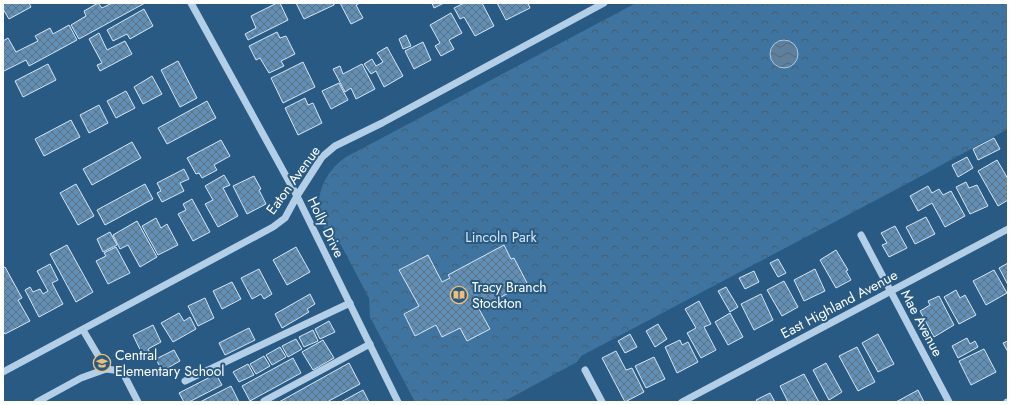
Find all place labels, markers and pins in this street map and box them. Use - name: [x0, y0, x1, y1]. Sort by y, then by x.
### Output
- place label: Tracy Branch Stockton: [472, 277, 547, 313]
- library icon: Tracy Branch Stockton: [449, 285, 469, 305]
- place label: Central Elementary School: [115, 345, 225, 381]
- school or university icon: Central Elementary School: [92, 353, 112, 373]

